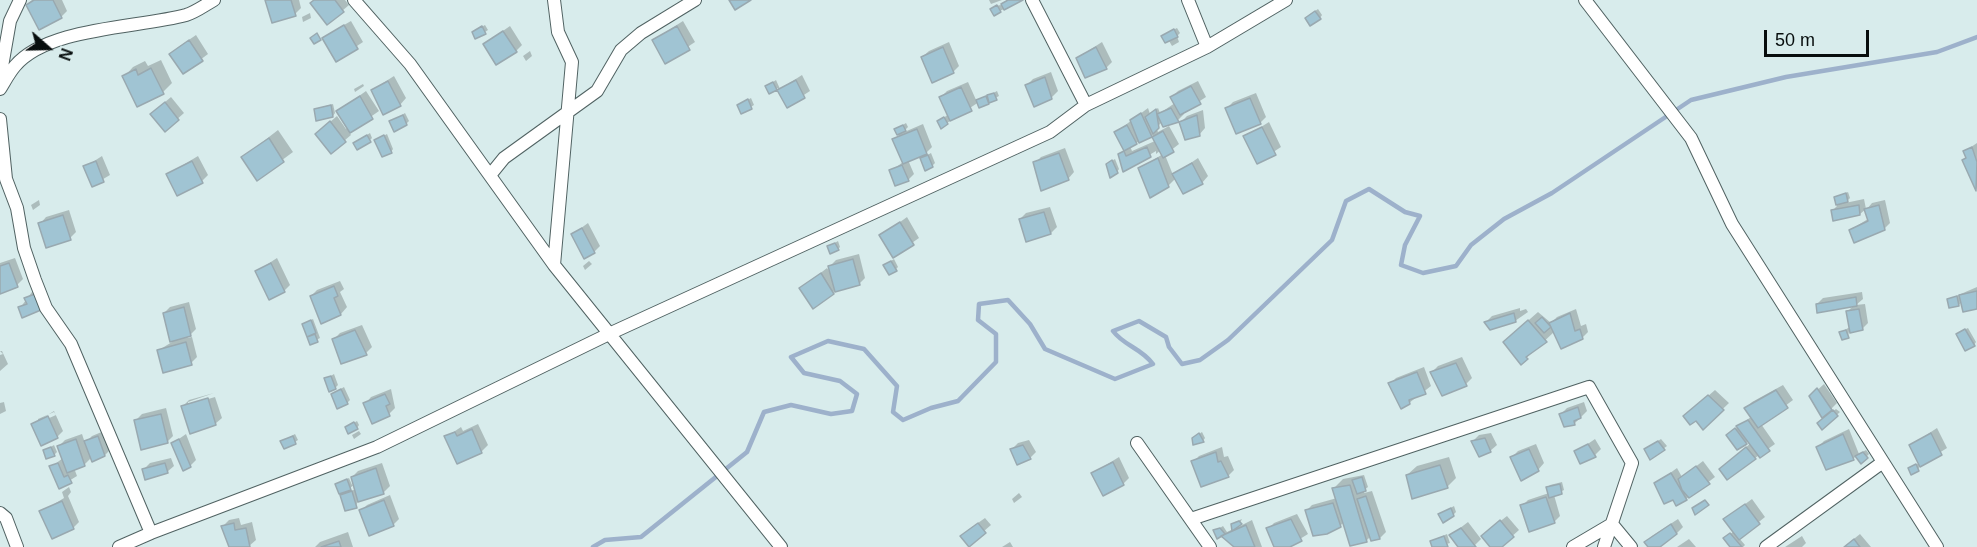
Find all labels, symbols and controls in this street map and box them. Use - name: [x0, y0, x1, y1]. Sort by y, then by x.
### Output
- north arrow: [18, 18, 78, 78]
- scale bar: [1767, 18, 1872, 56]
- text: 50 m: [1775, 30, 1815, 50]
- text: N: [55, 46, 75, 63]

